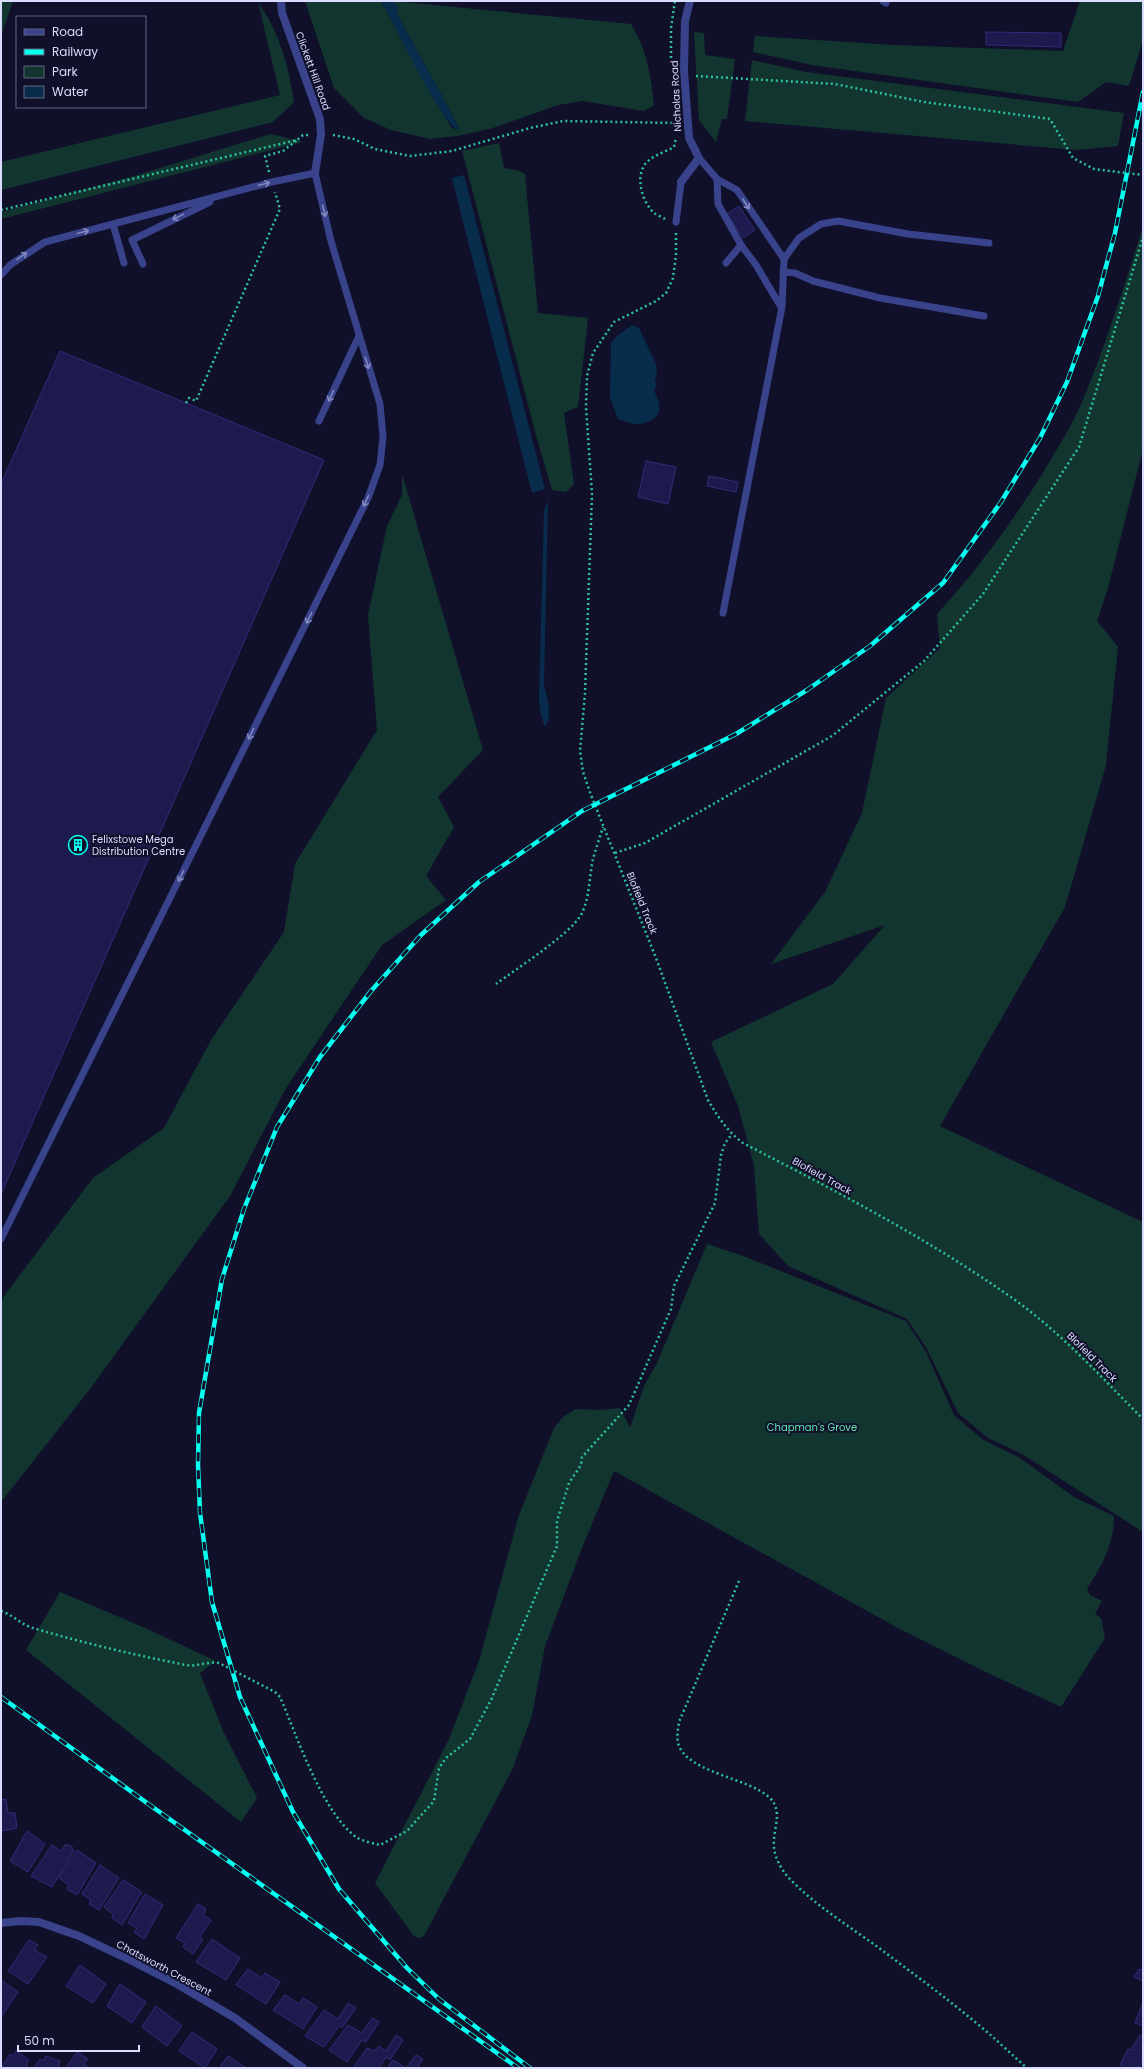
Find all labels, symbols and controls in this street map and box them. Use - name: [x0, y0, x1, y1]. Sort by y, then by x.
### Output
- legend: [16, 16, 146, 108]
- text: Road: [52, 23, 83, 40]
- street label: Clickett Hill Road: [292, 29, 334, 113]
- text: Railway: [52, 43, 98, 60]
- street label: Nicholas Road: [667, 60, 685, 132]
- text: Park: [52, 63, 79, 80]
- text: Water: [52, 83, 89, 100]
- one-way arrow: [257, 180, 270, 187]
- one-way arrow: [742, 198, 750, 209]
- one-way arrow: [321, 204, 328, 217]
- one-way arrow: [173, 214, 185, 221]
- one-way arrow: [76, 228, 89, 235]
- one-way arrow: [16, 252, 27, 261]
- one-way arrow: [364, 356, 371, 369]
- one-way arrow: [327, 390, 334, 402]
- one-way arrow: [362, 495, 369, 507]
- one-way arrow: [304, 611, 312, 623]
- one-way arrow: [247, 728, 254, 740]
- place label: Felixstowe Mega Distribution Centre: [92, 832, 185, 859]
- building icon: Felixstowe Mega Distribution Centre: [67, 834, 89, 856]
- one-way arrow: [177, 870, 184, 882]
- street label: Blofield Track: [623, 870, 662, 937]
- street label: Blofield Track: [790, 1153, 855, 1199]
- street label: Blofield Track: [1063, 1328, 1121, 1386]
- park label: Chapman's Grove: [767, 1420, 857, 1435]
- street label: Chatsworth Crescent: [114, 1937, 215, 2000]
- scale bar: [18, 2027, 139, 2053]
- text: 50 m: [24, 2032, 55, 2049]

